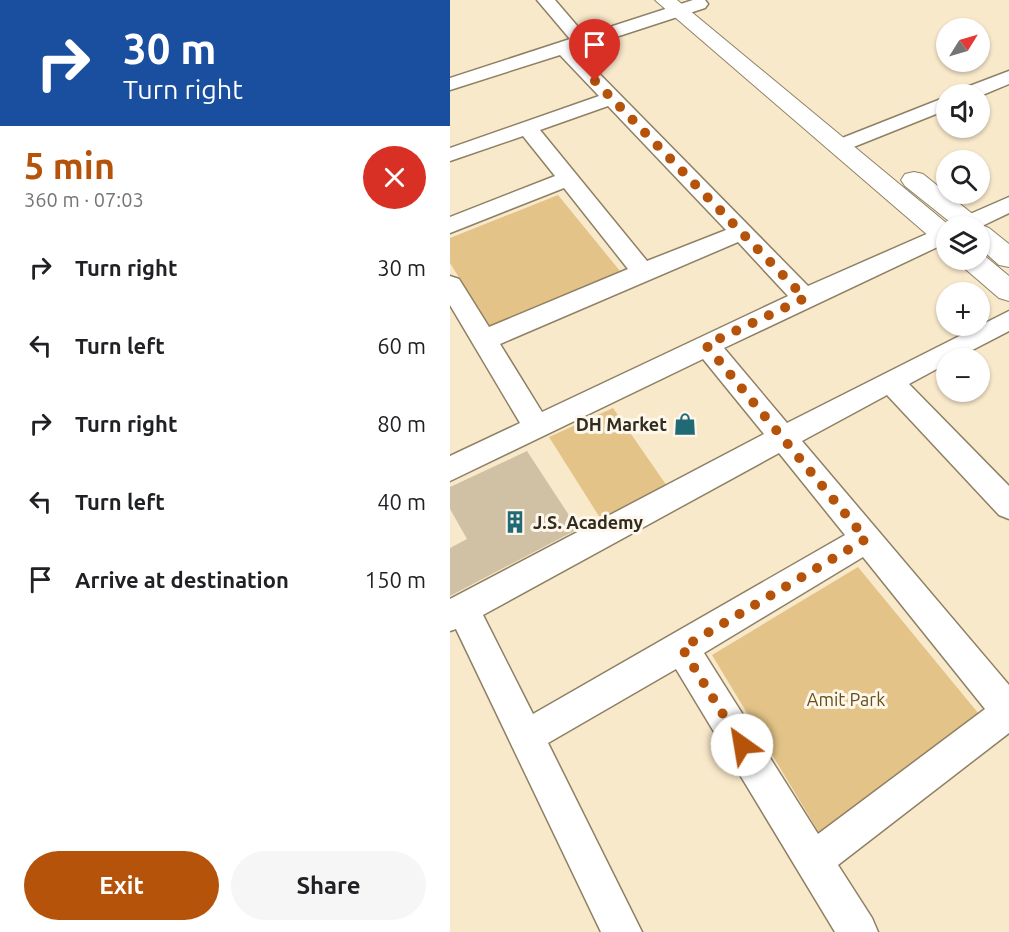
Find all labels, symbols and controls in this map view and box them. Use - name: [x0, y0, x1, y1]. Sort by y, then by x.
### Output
- north arrow: [936, 18, 990, 72]
- map controls: [936, 18, 990, 402]
- pin: [569, 19, 620, 81]
- icon: right: [24, 24, 102, 102]
- text: 30 m: [123, 25, 217, 72]
- icon: arrive: [578, 28, 611, 61]
- text: Turn right: [123, 74, 243, 104]
- button: sound: [936, 84, 990, 138]
- text: 5 min: [24, 145, 115, 186]
- button: close: [363, 146, 426, 209]
- button: search: [936, 150, 990, 204]
- text: 360 m · 07:03: [24, 188, 144, 211]
- button: layers: [936, 216, 990, 270]
- icon: right: [24, 251, 57, 284]
- text: Turn right: [75, 255, 177, 280]
- text: 30 m: [377, 255, 426, 280]
- button: +: [936, 282, 990, 336]
- icon: left: [24, 329, 57, 362]
- text: Turn left: [75, 333, 165, 358]
- text: 60 m: [377, 333, 426, 358]
- button: −: [936, 348, 990, 402]
- icon: right: [24, 407, 57, 440]
- text: Turn right: [75, 411, 177, 436]
- text: 80 m: [377, 411, 426, 436]
- shop icon: DH Market: [672, 411, 698, 437]
- place label: DH Market: [576, 414, 667, 434]
- icon: left: [24, 485, 57, 518]
- text: Turn left: [75, 489, 165, 514]
- text: 40 m: [377, 489, 426, 514]
- building icon: J.S. Academy: [502, 509, 528, 535]
- place label: J.S. Academy: [533, 512, 644, 532]
- icon: arrive: [24, 563, 57, 596]
- text: Arrive at destination: [75, 567, 289, 592]
- text: 150 m: [365, 567, 426, 592]
- park label: Amit Park: [807, 689, 885, 709]
- position arrow: [710, 713, 774, 777]
- button: Exit: [24, 851, 219, 920]
- button: Share: [231, 851, 426, 920]

